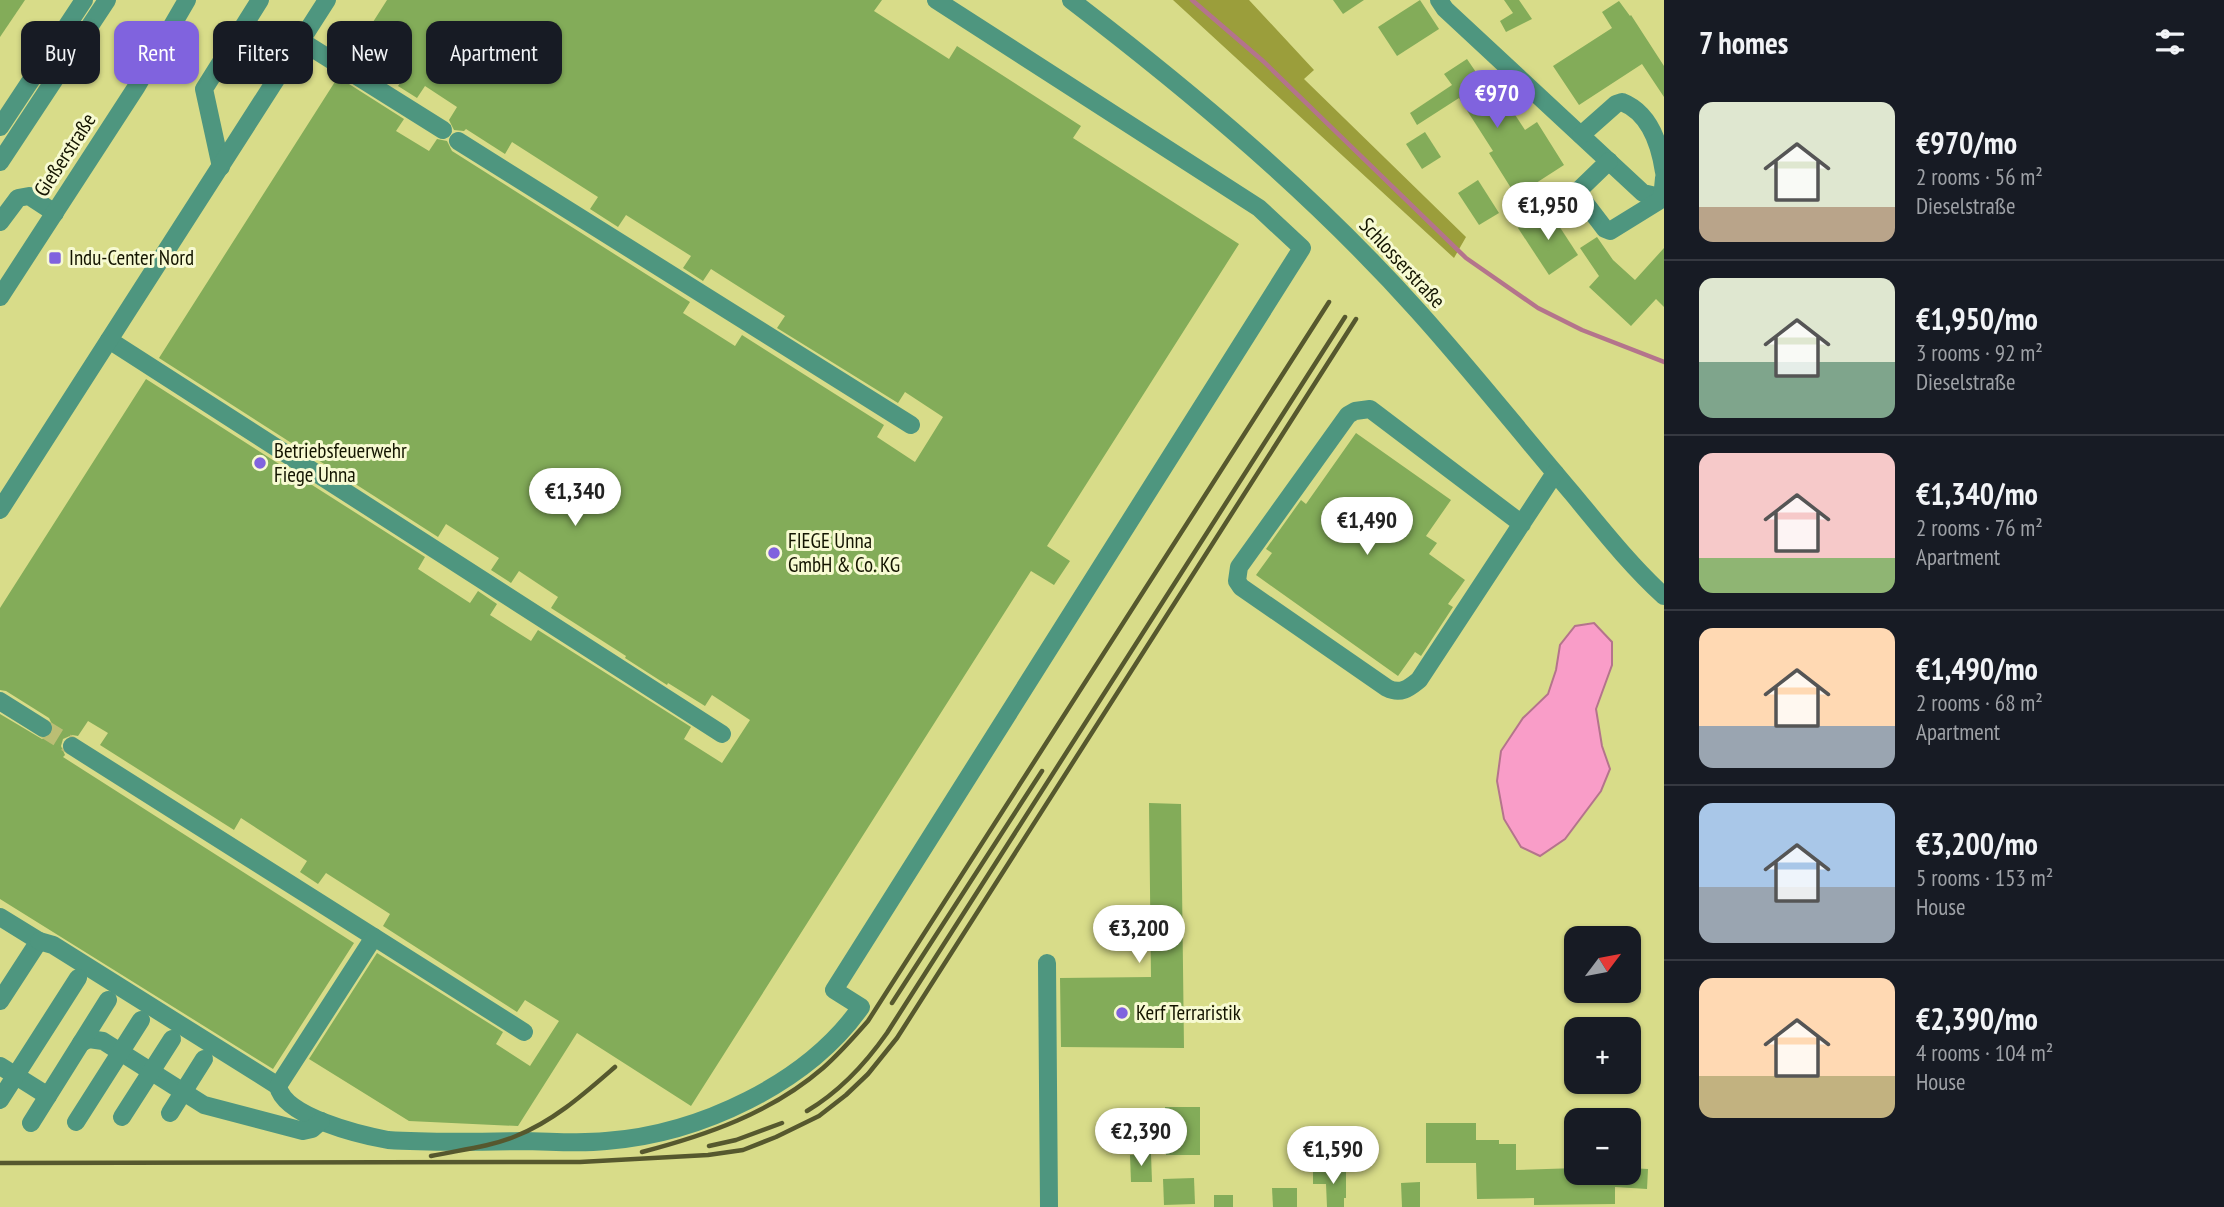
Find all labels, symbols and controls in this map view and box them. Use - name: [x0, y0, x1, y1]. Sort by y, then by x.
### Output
- chip: Buy: [21, 21, 100, 84]
- chip: Rent: [114, 21, 199, 84]
- chip: Filters: [213, 21, 313, 84]
- chip: New: [327, 21, 412, 84]
- chip: Apartment: [426, 21, 562, 84]
- text: 7 homes: [1699, 23, 1788, 62]
- icon: filters: [2151, 23, 2189, 61]
- pin: €970: [1456, 71, 1538, 130]
- text: €970: [1475, 78, 1519, 107]
- street label: Gießerstraße: [28, 108, 102, 202]
- text: €970/mo: [1916, 123, 2017, 162]
- icon: home: [1755, 130, 1839, 214]
- text: 2 rooms · 56 m²: [1916, 162, 2043, 191]
- pin: €1,950: [1491, 182, 1605, 242]
- text: €1,950: [1518, 190, 1578, 219]
- text: Dieselstraße: [1916, 191, 2016, 220]
- street label: Schlosserstraße: [1354, 212, 1451, 314]
- place label: Indu-Center Nord: [69, 244, 194, 271]
- marker: Indu-Center Nord: [47, 250, 63, 266]
- text: €1,950/mo: [1916, 299, 2038, 338]
- icon: home: [1755, 306, 1839, 390]
- text: 3 rooms · 92 m²: [1916, 338, 2043, 367]
- text: Dieselstraße: [1916, 367, 2016, 396]
- place label: Betriebsfeuerwehr Fiege Unna: [274, 437, 407, 488]
- marker: Betriebsfeuerwehr Fiege Unna: [252, 455, 268, 471]
- pin: €1,340: [518, 468, 632, 528]
- text: €1,340/mo: [1916, 474, 2038, 513]
- text: €1,340: [545, 476, 605, 505]
- icon: home: [1755, 481, 1839, 565]
- pin: €1,490: [1310, 498, 1424, 557]
- text: €1,490: [1337, 505, 1397, 534]
- text: 2 rooms · 76 m²: [1916, 513, 2043, 542]
- place label: FIEGE Unna GmbH & Co. KG: [788, 527, 900, 578]
- text: Apartment: [1916, 542, 2000, 571]
- marker: FIEGE Unna GmbH & Co. KG: [766, 545, 782, 561]
- text: €1,490/mo: [1916, 649, 2038, 688]
- icon: home: [1755, 656, 1839, 740]
- text: 2 rooms · 68 m²: [1916, 688, 2043, 717]
- text: Apartment: [1916, 717, 2000, 746]
- text: €3,200/mo: [1916, 824, 2038, 863]
- icon: home: [1755, 831, 1839, 915]
- text: 5 rooms · 153 m²: [1916, 863, 2053, 892]
- text: House: [1916, 892, 1966, 921]
- pin: €3,200: [1082, 906, 1196, 965]
- text: €3,200: [1109, 913, 1169, 942]
- north arrow: [1564, 926, 1642, 1003]
- map controls: [1564, 926, 1641, 1185]
- place label: Kerf Terraristik: [1136, 999, 1241, 1026]
- text: €2,390/mo: [1916, 999, 2038, 1038]
- marker: Kerf Terraristik: [1114, 1005, 1130, 1021]
- icon: home: [1755, 1006, 1839, 1090]
- button: +: [1564, 1017, 1641, 1094]
- text: 4 rooms · 104 m²: [1916, 1038, 2053, 1067]
- text: House: [1916, 1067, 1966, 1096]
- pin: €2,390: [1084, 1108, 1198, 1168]
- button: −: [1564, 1108, 1641, 1185]
- text: €2,390: [1111, 1116, 1171, 1145]
- pin: €1,590: [1276, 1126, 1390, 1186]
- text: €1,590: [1303, 1134, 1363, 1163]

